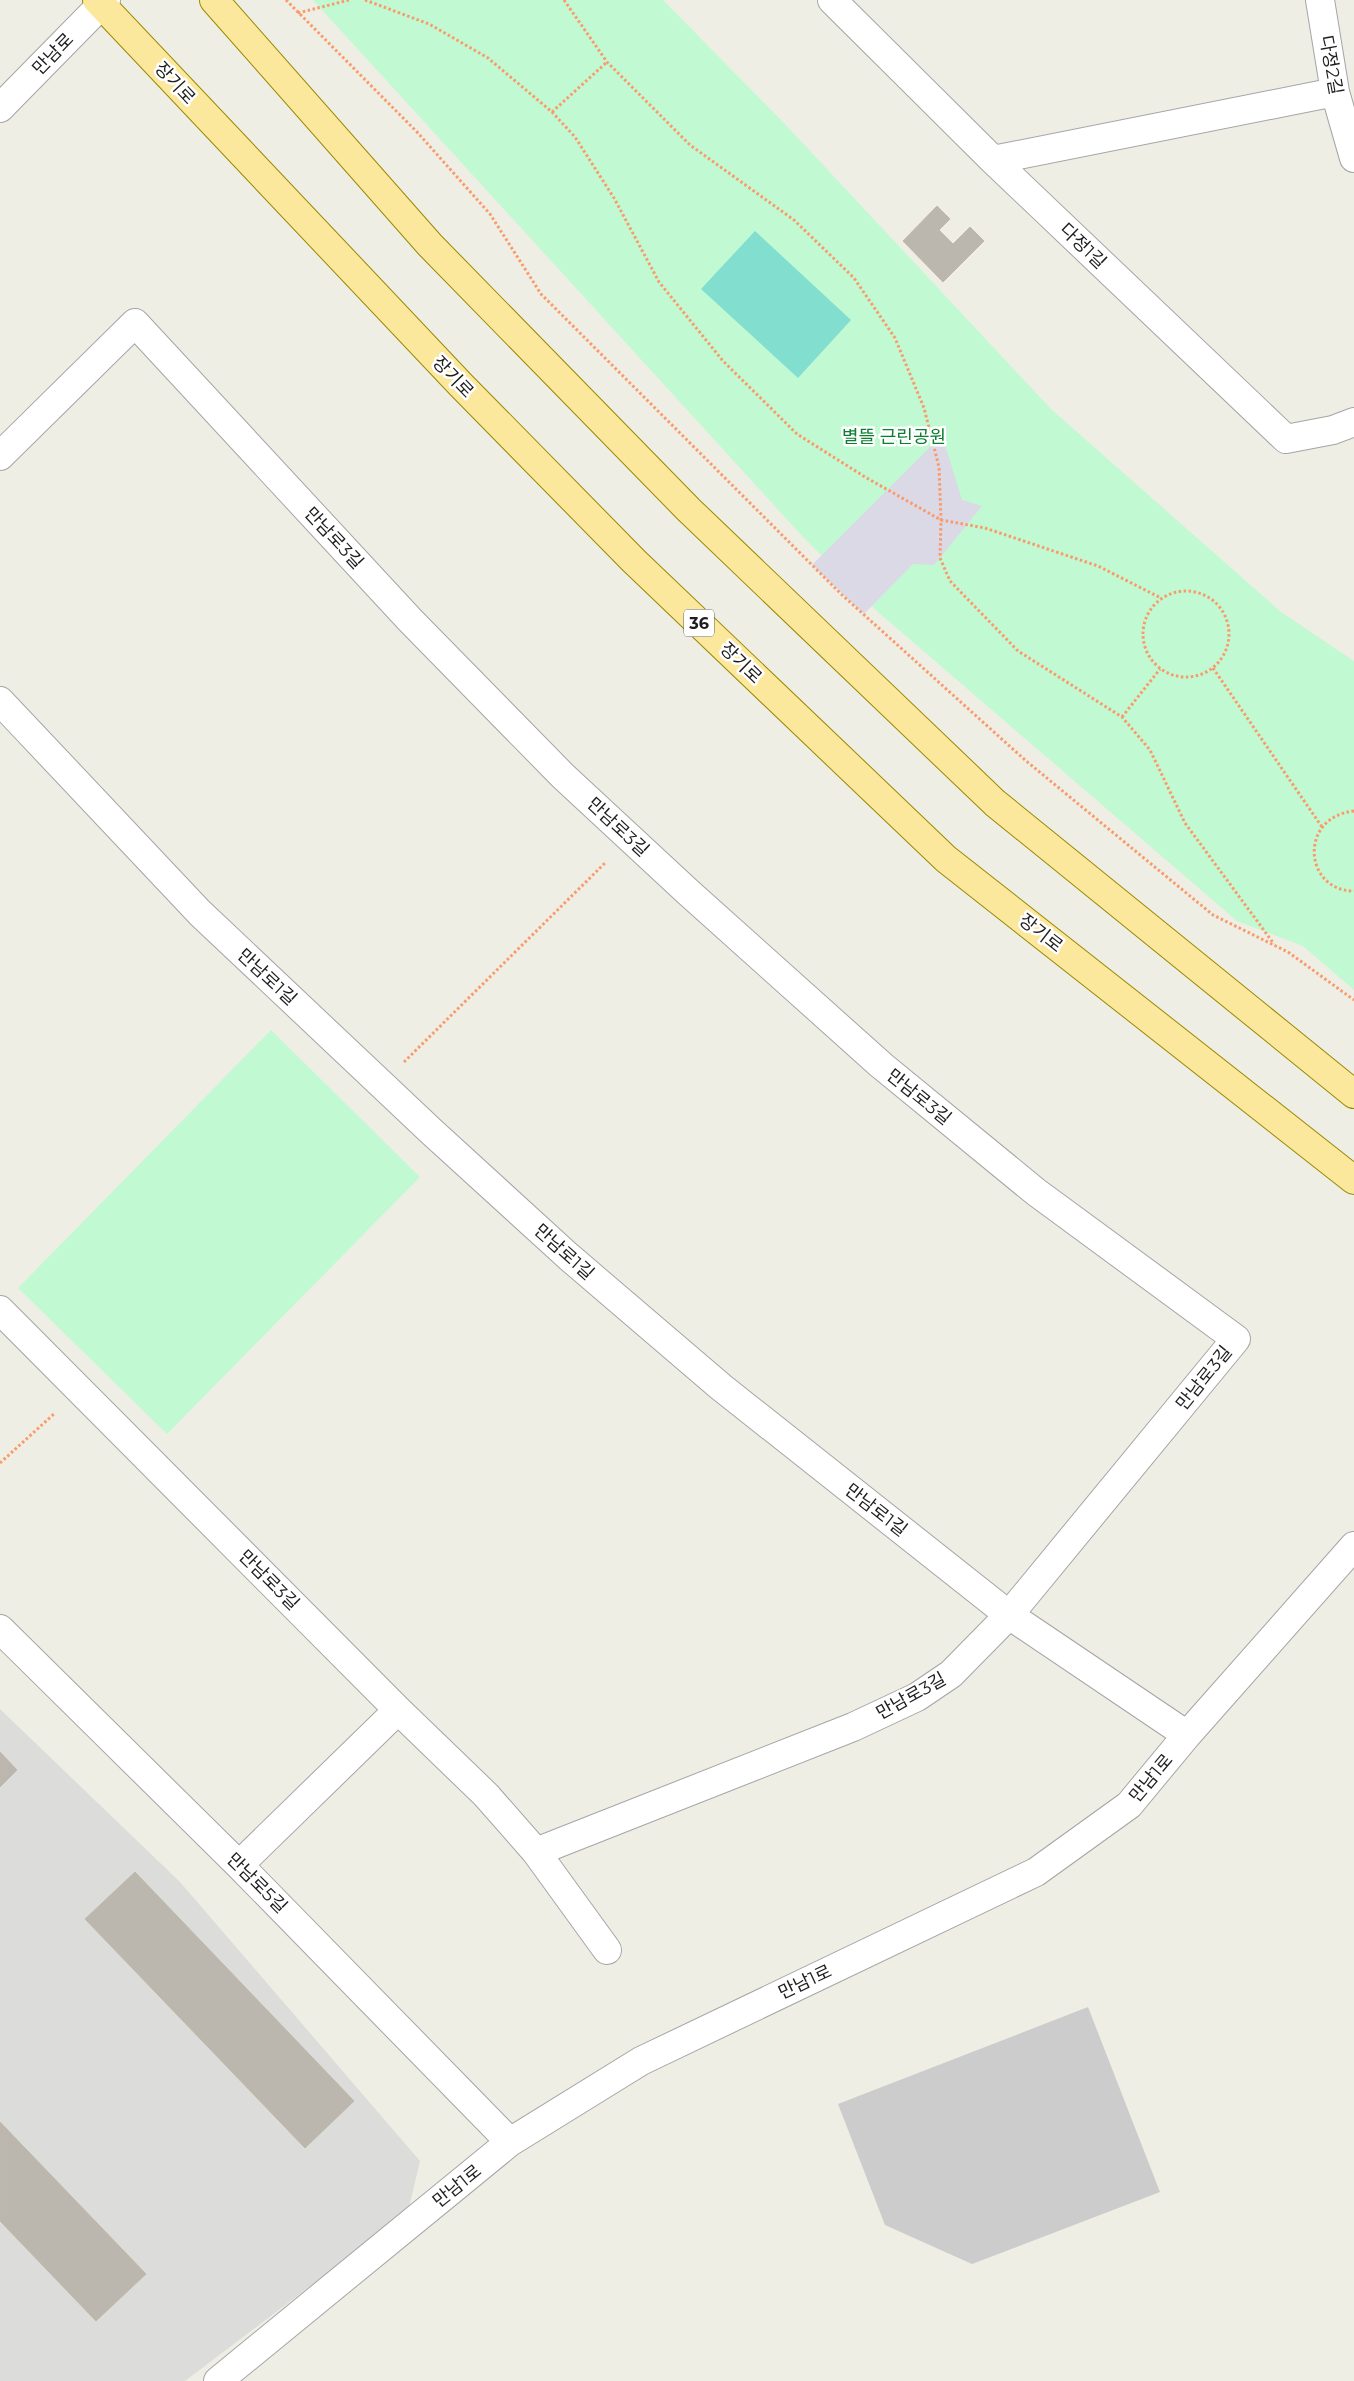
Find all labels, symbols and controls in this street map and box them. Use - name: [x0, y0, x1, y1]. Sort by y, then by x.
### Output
- street label: 만남로: [28, 28, 78, 80]
- street label: 다정2길: [1315, 34, 1347, 96]
- street label: 장기로: [150, 57, 200, 109]
- street label: 다정1길: [1055, 219, 1111, 273]
- street label: 장기로: [428, 351, 478, 403]
- park label: 별뜰 근린공원: [842, 426, 946, 448]
- street label: 만남로3길: [300, 503, 368, 573]
- road number: 36: [684, 610, 714, 636]
- street label: 장기로: [715, 638, 767, 688]
- street label: 만남로3길: [583, 793, 653, 861]
- street label: 장기로: [1015, 909, 1067, 957]
- street label: 만남로1길: [233, 944, 301, 1010]
- street label: 만남로3길: [882, 1064, 956, 1130]
- street label: 만남로1길: [530, 1219, 598, 1285]
- street label: 만남로3길: [1171, 1341, 1237, 1415]
- street label: 만남로1길: [841, 1479, 911, 1541]
- street label: 만남로3길: [234, 1545, 304, 1615]
- street label: 만남로3길: [872, 1668, 950, 1724]
- street label: 만남1로: [1125, 1749, 1177, 1807]
- street label: 만남로5길: [222, 1848, 292, 1918]
- street label: 만남1로: [775, 1960, 835, 2004]
- street label: 만남1로: [428, 2160, 486, 2212]

